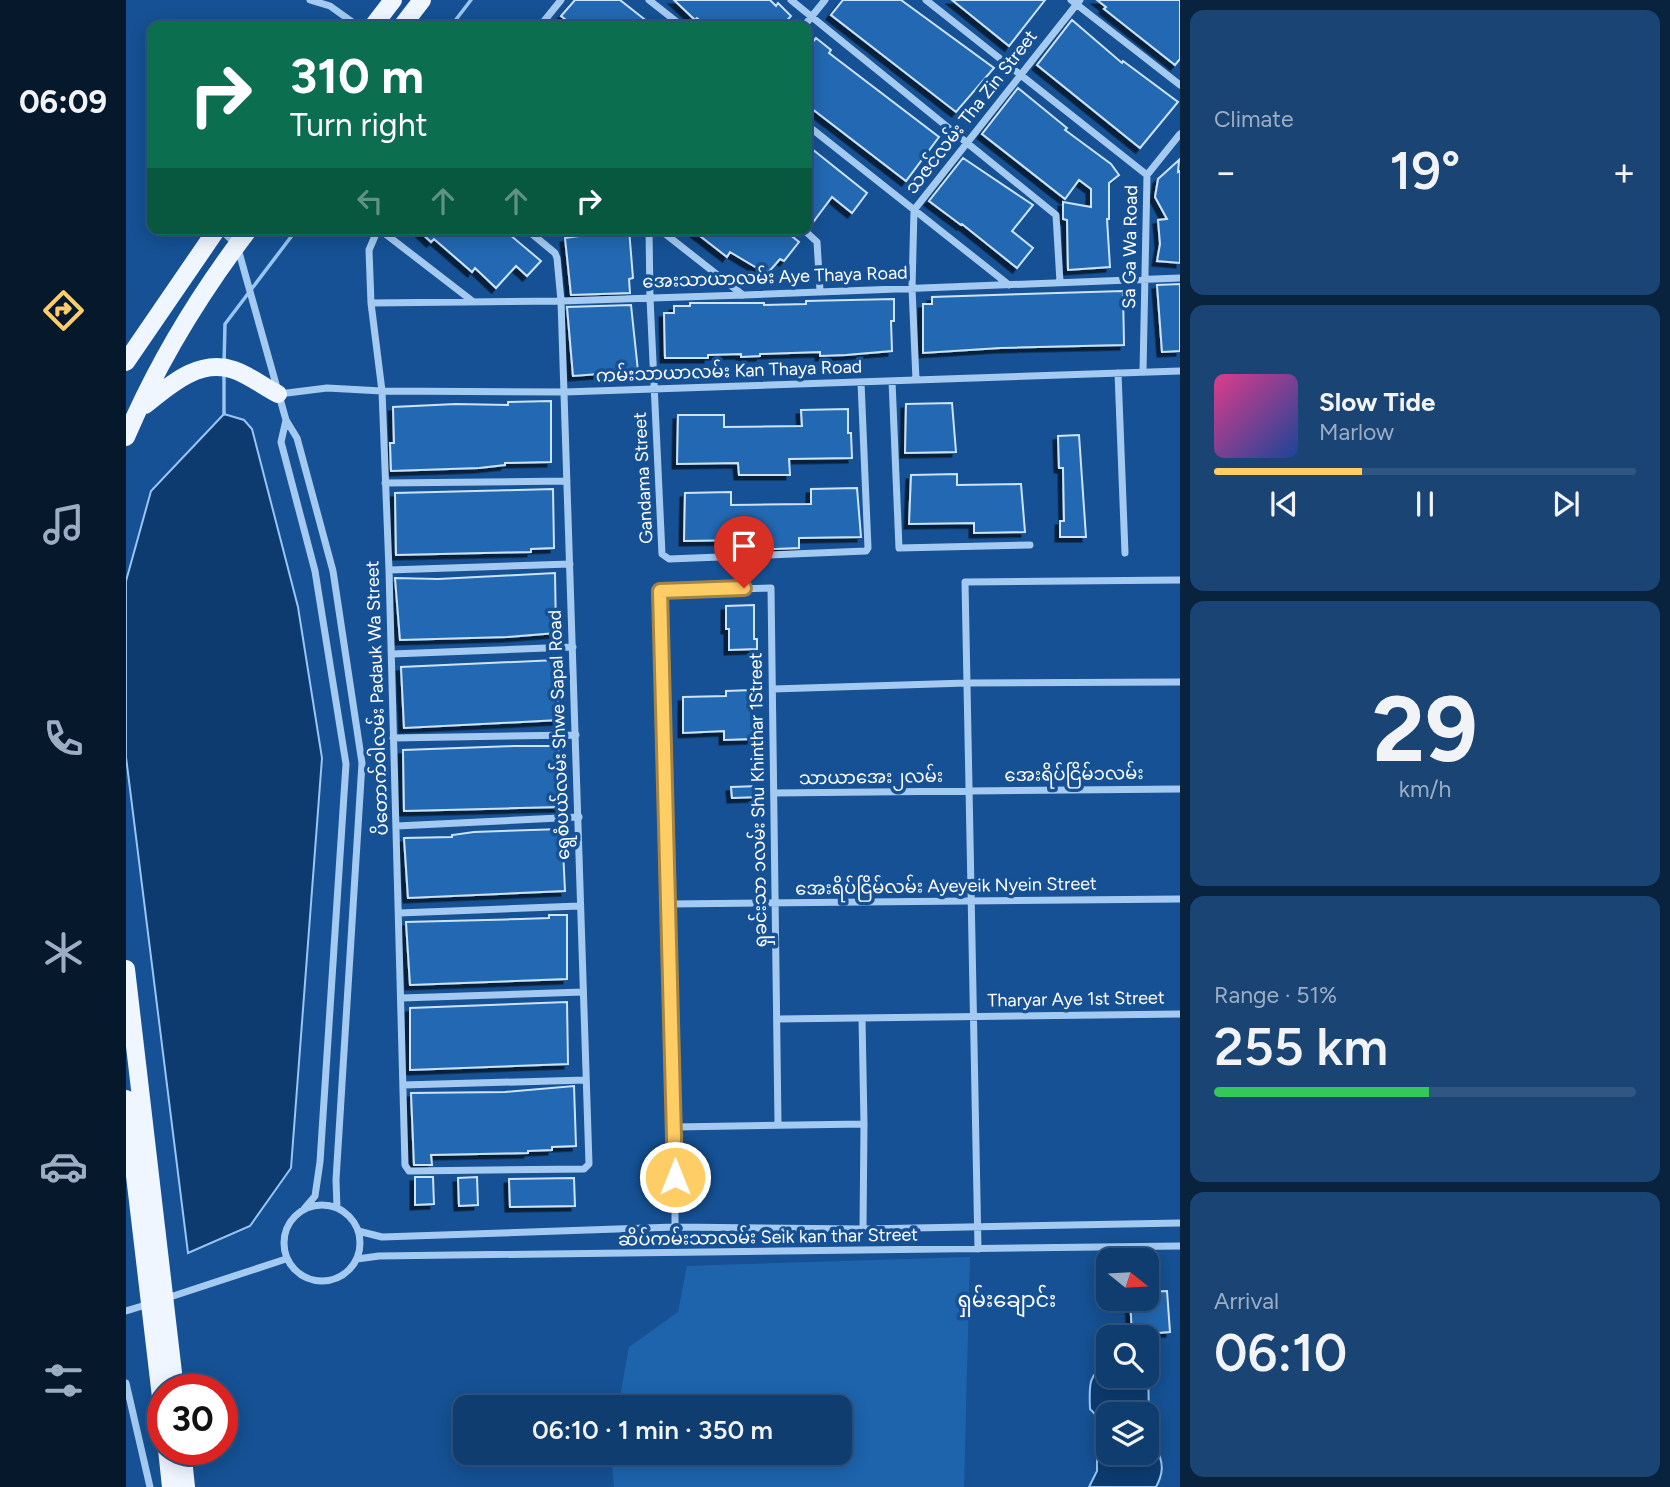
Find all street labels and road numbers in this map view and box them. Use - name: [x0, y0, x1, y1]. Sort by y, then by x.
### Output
- street label: သဇင်လမ်း Tha Zin Street: [899, 24, 1042, 198]
- street label: Sa Ga Wa Road: [1118, 185, 1142, 309]
- street label: အေးသာယာလမ်း Aye Thaya Road: [642, 259, 908, 293]
- street label: ကမ်းသာယာလမ်း Kan Thaya Road: [595, 353, 863, 387]
- street label: Gandama Street: [629, 411, 657, 544]
- street label: ပိတောက်ဝါလမ်း Padauk Wa Street: [358, 560, 393, 836]
- street label: ရွေစံပယ်လမ်း Shwe Sapal Road: [542, 609, 578, 860]
- street label: ရှခင်းသာ ၁လမ်း Shu Khinthar 1Street: [742, 652, 776, 948]
- street label: အေးရိပ်ငြိမ်၁လမ်း: [1004, 759, 1144, 790]
- street label: သာယာအေး၂လမ်း: [799, 763, 943, 793]
- street label: အေးရိပ်ငြိမ်လမ်း Ayeyeik Nyein Street: [795, 869, 1097, 904]
- street label: Tharyar Aye 1st Street: [987, 986, 1165, 1012]
- street label: ဆိပ်ကမ်းသာလမ်း Seik kan thar Street: [618, 1220, 918, 1251]

